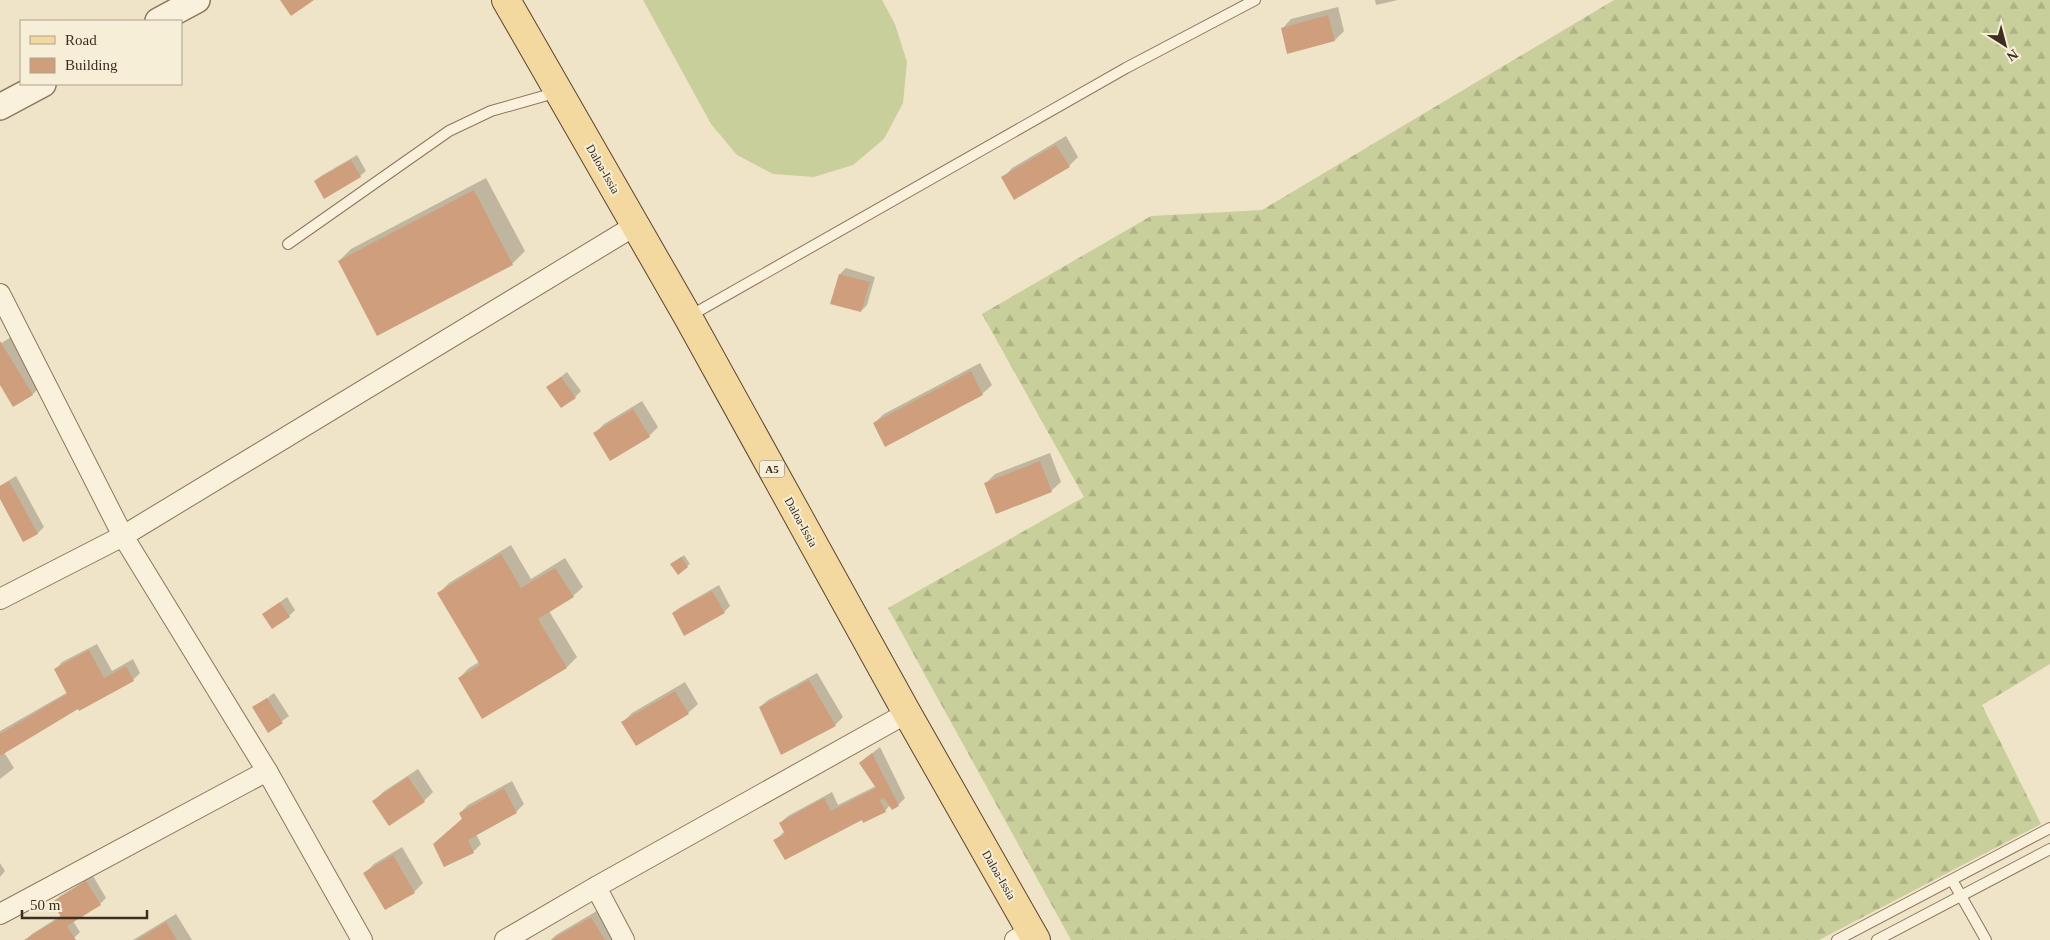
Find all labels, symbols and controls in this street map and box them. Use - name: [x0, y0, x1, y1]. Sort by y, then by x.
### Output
- legend: [20, 20, 182, 85]
- north arrow: [1980, 20, 2030, 70]
- text: Road: [65, 32, 97, 48]
- text: N: [2004, 46, 2021, 64]
- text: Building: [65, 57, 118, 73]
- street label: Daloa-Issia: [583, 142, 623, 197]
- road number: A5: [760, 460, 784, 478]
- street label: Daloa-Issia: [782, 495, 821, 550]
- street label: Daloa-Issia: [979, 848, 1019, 903]
- scale bar: [22, 888, 148, 920]
- text: 50 m: [30, 897, 61, 913]

